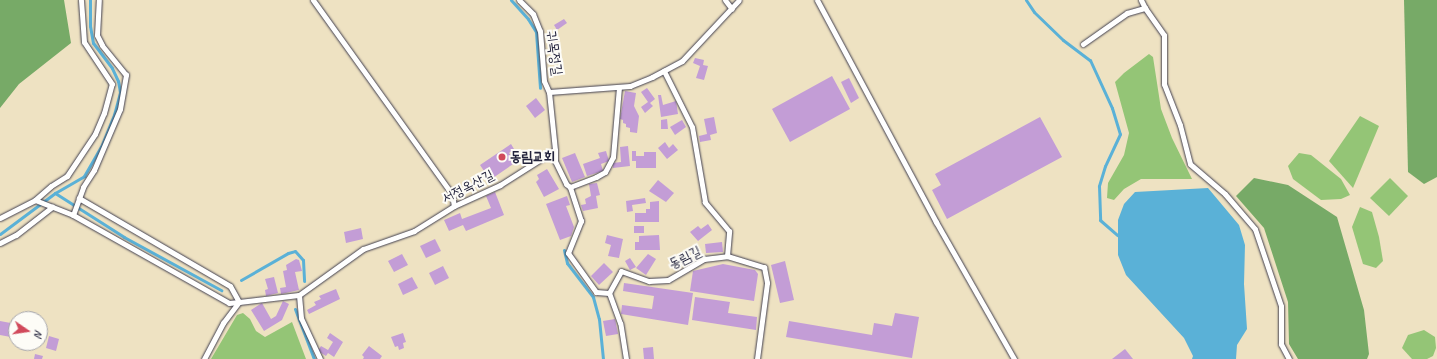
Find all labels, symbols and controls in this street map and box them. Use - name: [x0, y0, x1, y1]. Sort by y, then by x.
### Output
- street label: 귀목정길: [543, 30, 565, 76]
- place label: 동림교회: [510, 149, 555, 165]
- marker: 동림교회: [497, 152, 507, 162]
- street label: 서정옥산길: [439, 167, 497, 207]
- street label: 동림길: [666, 243, 704, 273]
- north arrow: [8, 311, 48, 351]
- text: N: [31, 329, 46, 338]

